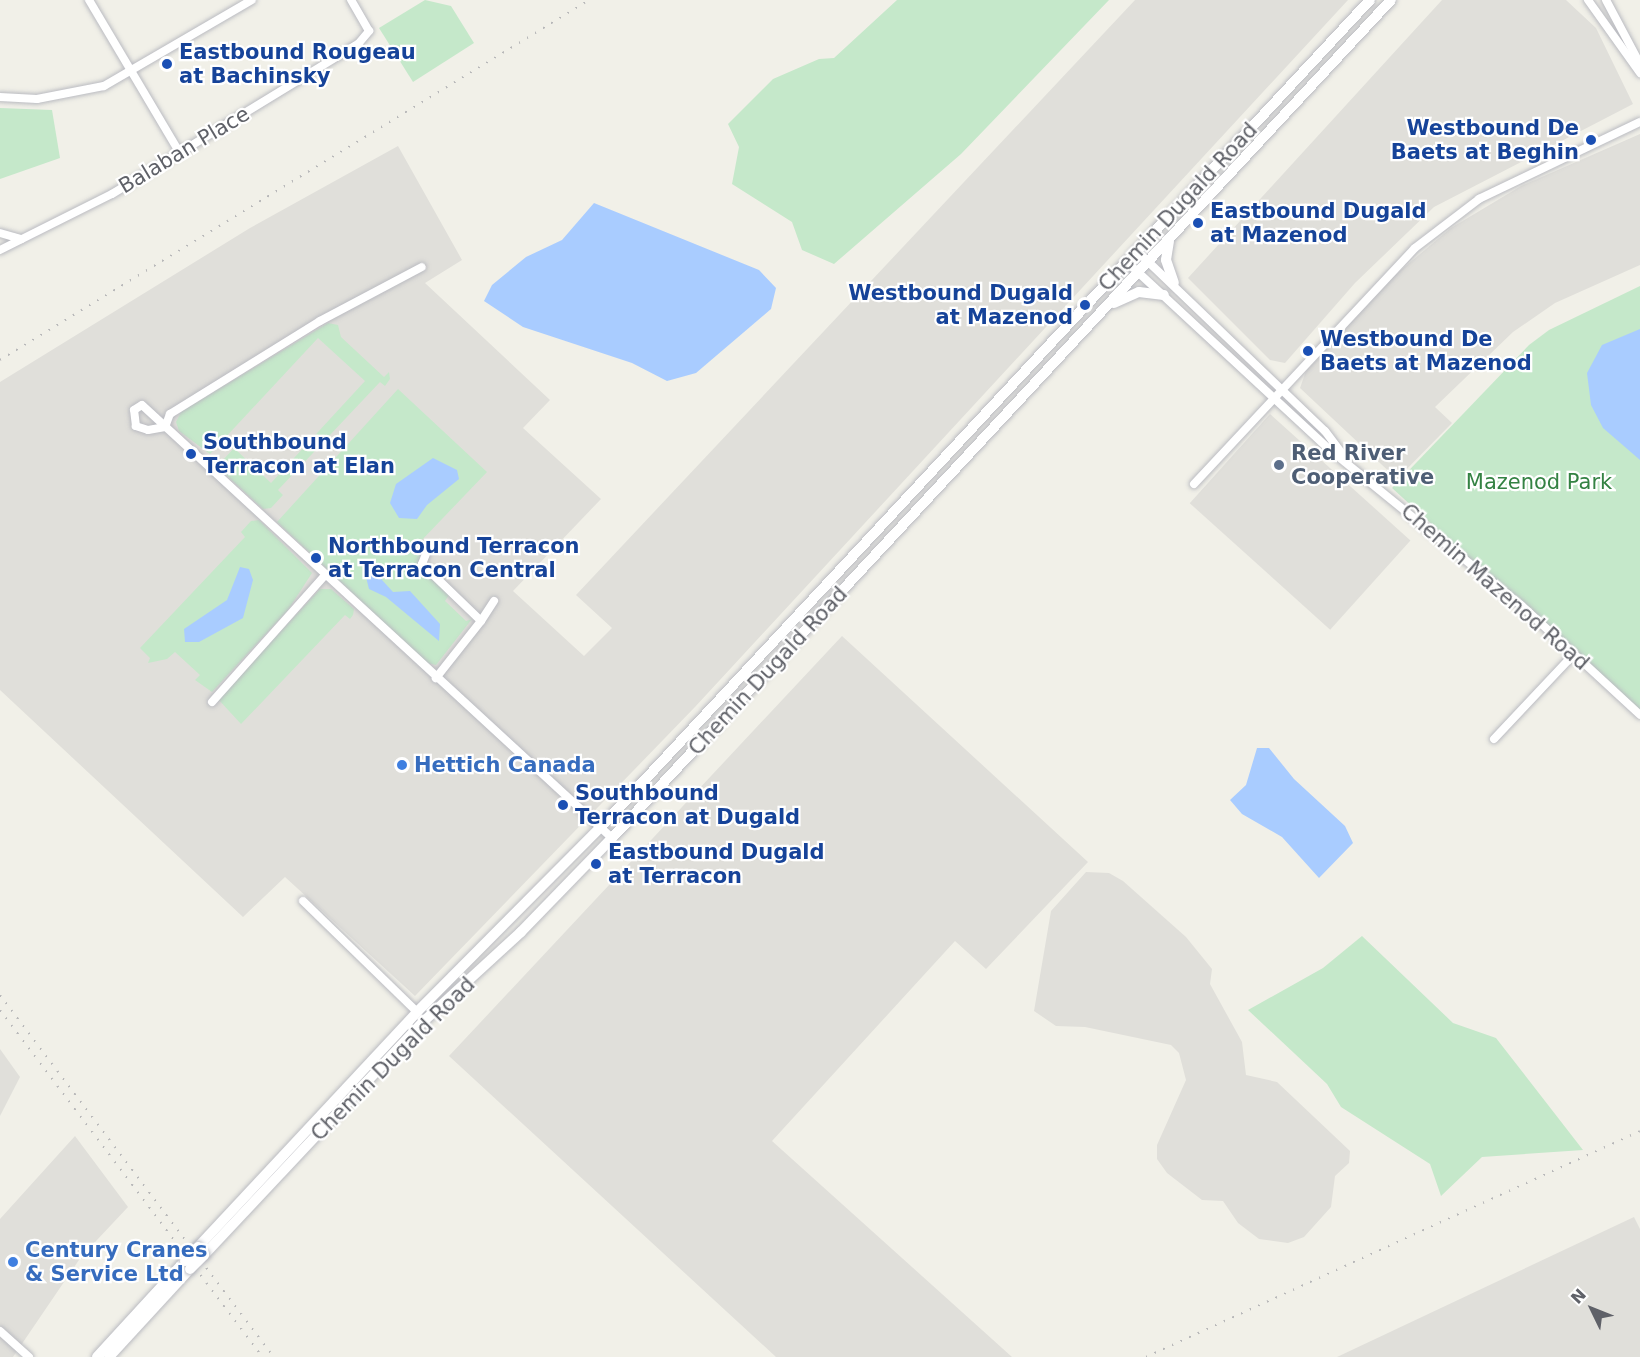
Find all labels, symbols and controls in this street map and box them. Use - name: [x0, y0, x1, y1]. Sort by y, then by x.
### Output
- place label: Eastbound Rougeau at Bachinsky: [179, 39, 416, 89]
- marker: Eastbound Rougeau at Bachinsky: [160, 57, 174, 71]
- street label: Balaban Place: [114, 101, 254, 199]
- place label: Westbound De Baets at Beghin: [1391, 115, 1579, 165]
- street label: Chemin Dugald Road: [1093, 117, 1263, 297]
- marker: Westbound De Baets at Beghin: [1584, 133, 1598, 147]
- place label: Eastbound Dugald at Mazenod: [1210, 198, 1427, 248]
- marker: Eastbound Dugald at Mazenod: [1191, 216, 1205, 230]
- place label: Westbound Dugald at Mazenod: [848, 280, 1073, 330]
- marker: Westbound Dugald at Mazenod: [1078, 298, 1092, 312]
- place label: Westbound De Baets at Mazenod: [1320, 326, 1532, 376]
- marker: Westbound De Baets at Mazenod: [1301, 344, 1315, 358]
- place label: Southbound Terracon at Elan: [203, 429, 395, 479]
- place label: Red River Cooperative: [1291, 440, 1434, 490]
- marker: Southbound Terracon at Elan: [184, 447, 198, 461]
- marker: Red River Cooperative: [1272, 458, 1286, 472]
- park label: Mazenod Park: [1466, 469, 1612, 495]
- street label: Chemin Mazenod Road: [1396, 498, 1594, 676]
- place label: Northbound Terracon at Terracon Central: [328, 533, 580, 583]
- marker: Northbound Terracon at Terracon Central: [309, 551, 323, 565]
- street label: Chemin Dugald Road: [683, 581, 853, 761]
- place label: Hettich Canada: [414, 752, 596, 778]
- marker: Hettich Canada: [395, 758, 409, 772]
- place label: Southbound Terracon at Dugald: [575, 780, 800, 830]
- marker: Southbound Terracon at Dugald: [556, 798, 570, 812]
- place label: Eastbound Dugald at Terracon: [608, 839, 825, 889]
- marker: Eastbound Dugald at Terracon: [589, 857, 603, 871]
- street label: Chemin Dugald Road: [306, 972, 480, 1146]
- place label: Century Cranes & Service Ltd: [25, 1237, 208, 1287]
- marker: Century Cranes & Service Ltd: [6, 1255, 20, 1269]
- north arrow: [1562, 1279, 1622, 1339]
- text: N: [1567, 1285, 1590, 1308]

